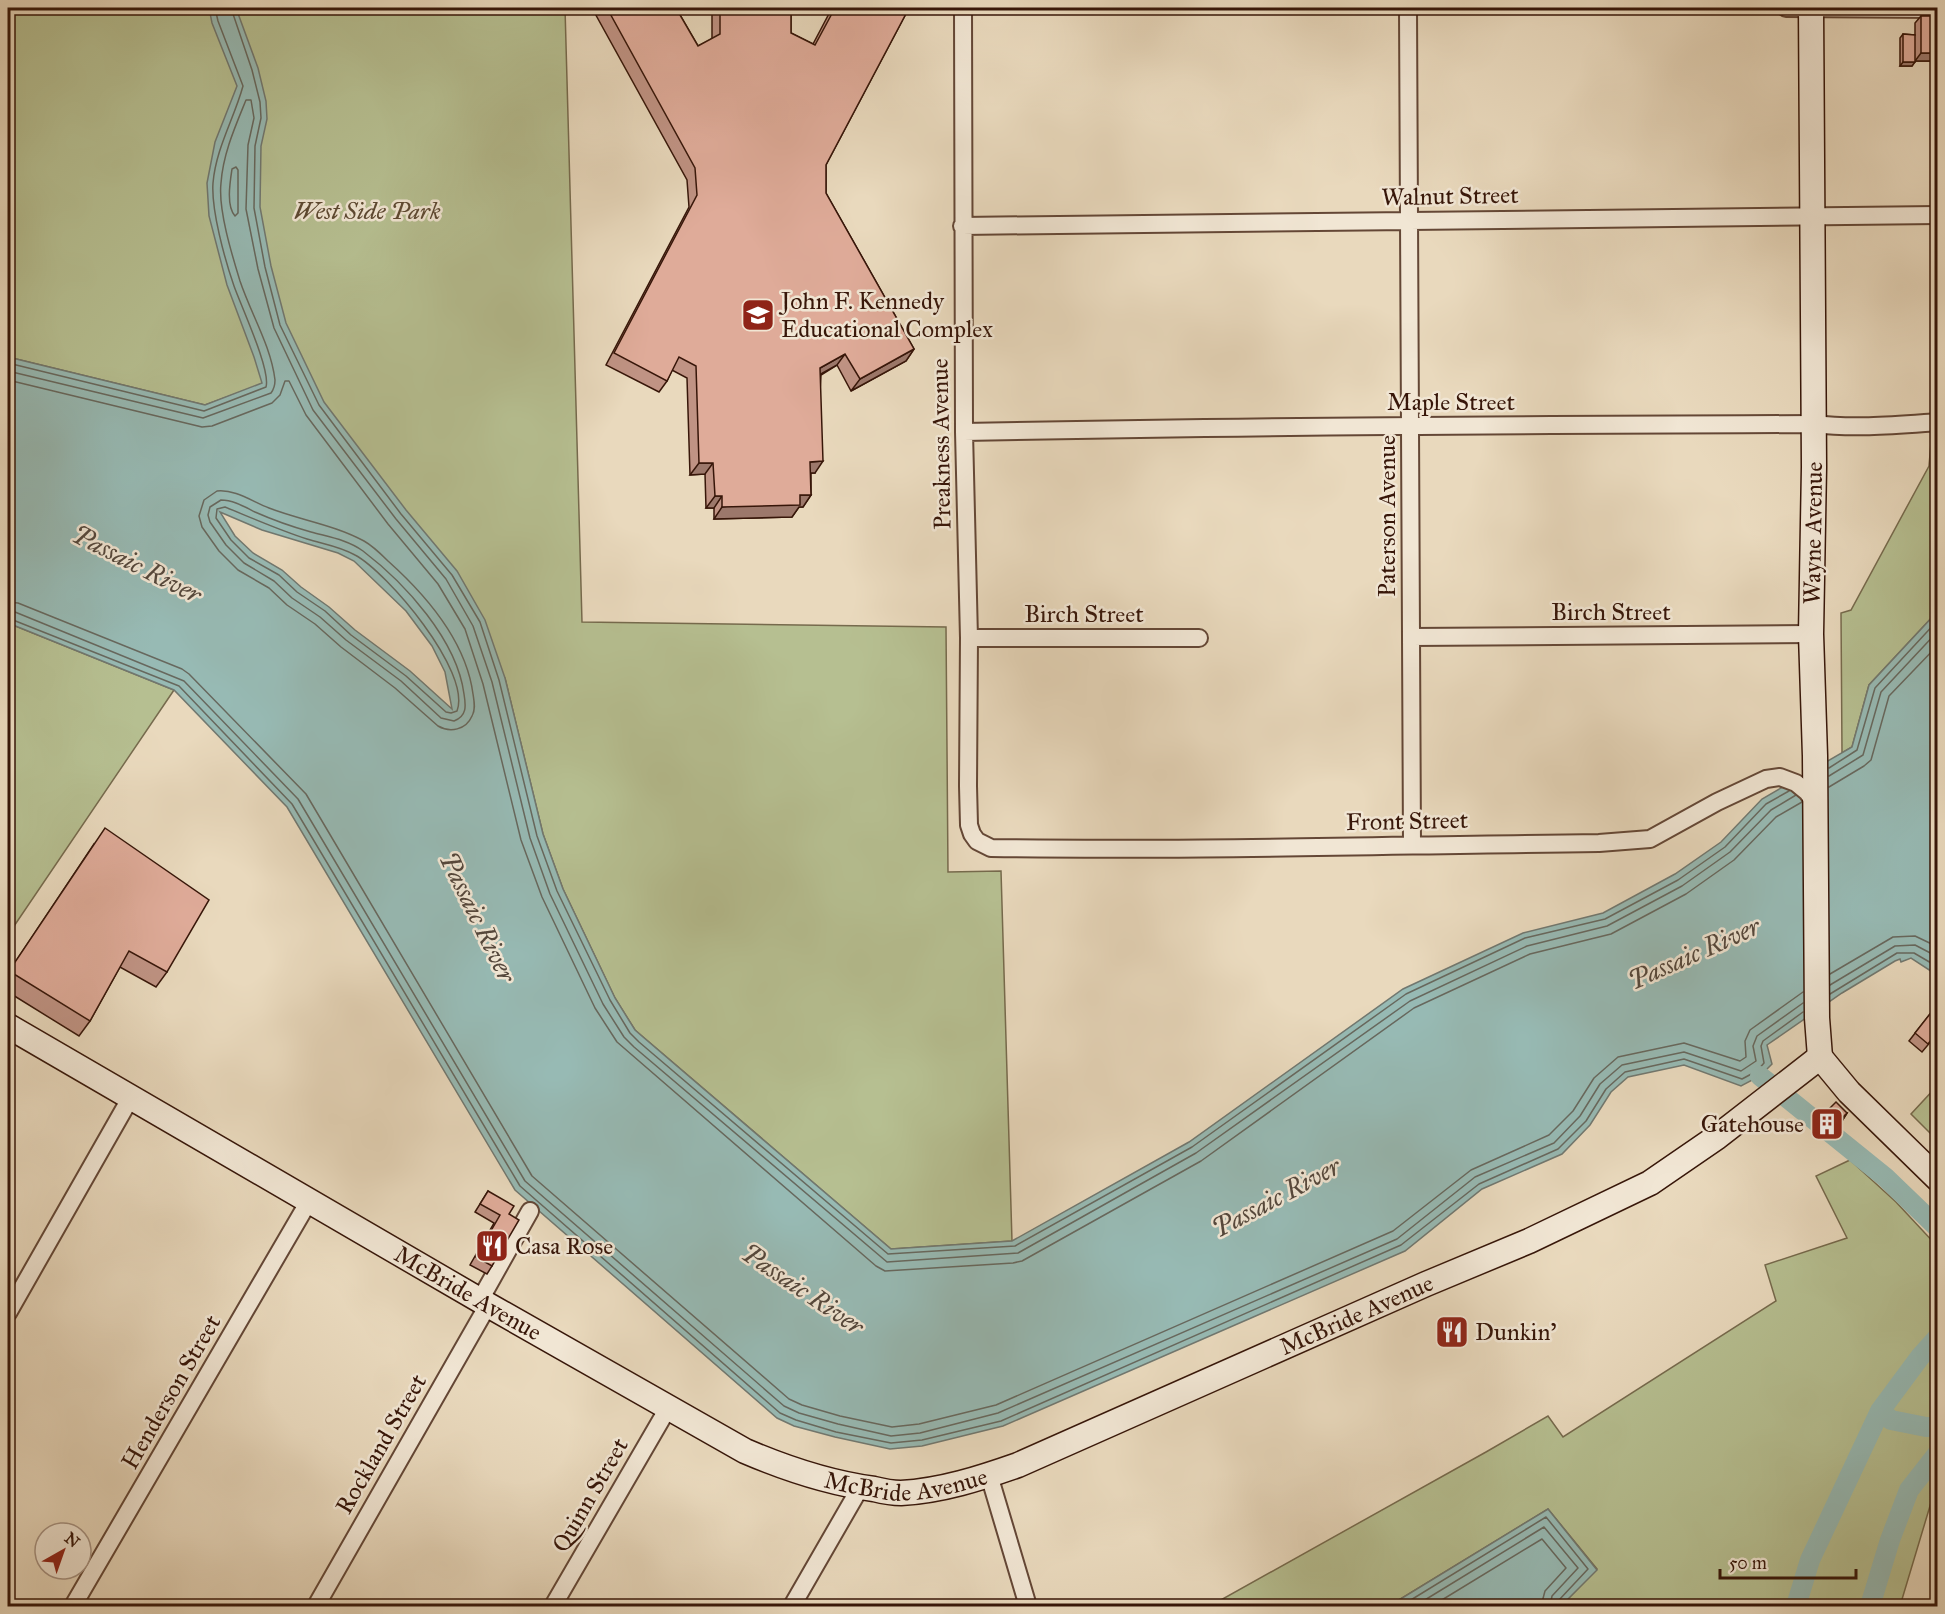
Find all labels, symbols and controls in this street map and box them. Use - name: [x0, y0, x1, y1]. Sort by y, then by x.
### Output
- street label: Walnut Street: [1381, 180, 1519, 212]
- park label: West Side Park: [293, 196, 441, 226]
- place label: John F. Kennedy Educational Complex: [778, 286, 993, 344]
- school or university icon: John F. Kennedy Educational Complex: [740, 297, 776, 333]
- street label: Preakness Avenue: [925, 358, 957, 530]
- street label: Maple Street: [1387, 387, 1515, 417]
- street label: Paterson Avenue: [1372, 435, 1402, 597]
- street label: Wayne Avenue: [1797, 461, 1829, 605]
- water label: Passaic River: [67, 518, 208, 611]
- street label: Birch Street: [1551, 597, 1671, 627]
- street label: Birch Street: [1024, 599, 1144, 629]
- street label: Front Street: [1346, 805, 1469, 837]
- water label: Passaic River: [433, 847, 524, 988]
- water label: Passaic River: [1623, 909, 1766, 996]
- building icon: Gatehouse: [1809, 1106, 1845, 1142]
- place label: Gatehouse: [1701, 1109, 1804, 1139]
- water label: Passaic River: [1206, 1149, 1347, 1244]
- restaurant icon: Casa Rose: [474, 1228, 510, 1264]
- place label: Casa Rose: [515, 1231, 613, 1261]
- water label: Passaic River: [736, 1236, 871, 1342]
- street label: McBride Avenue: [389, 1239, 547, 1347]
- street label: McBride Avenue: [1275, 1268, 1438, 1362]
- street label: Henderson Street: [115, 1309, 228, 1475]
- restaurant icon: Dunkin': [1434, 1314, 1470, 1350]
- place label: Dunkin': [1475, 1317, 1556, 1347]
- street label: Rockland Street: [329, 1368, 433, 1519]
- street label: Quinn Street: [545, 1432, 635, 1558]
- street label: McBride Avenue: [821, 1461, 991, 1508]
- north arrow: [33, 1521, 93, 1581]
- text: N: [61, 1528, 84, 1552]
- scale bar: [1720, 1542, 1856, 1580]
- text: 50 m: [1729, 1552, 1767, 1574]

